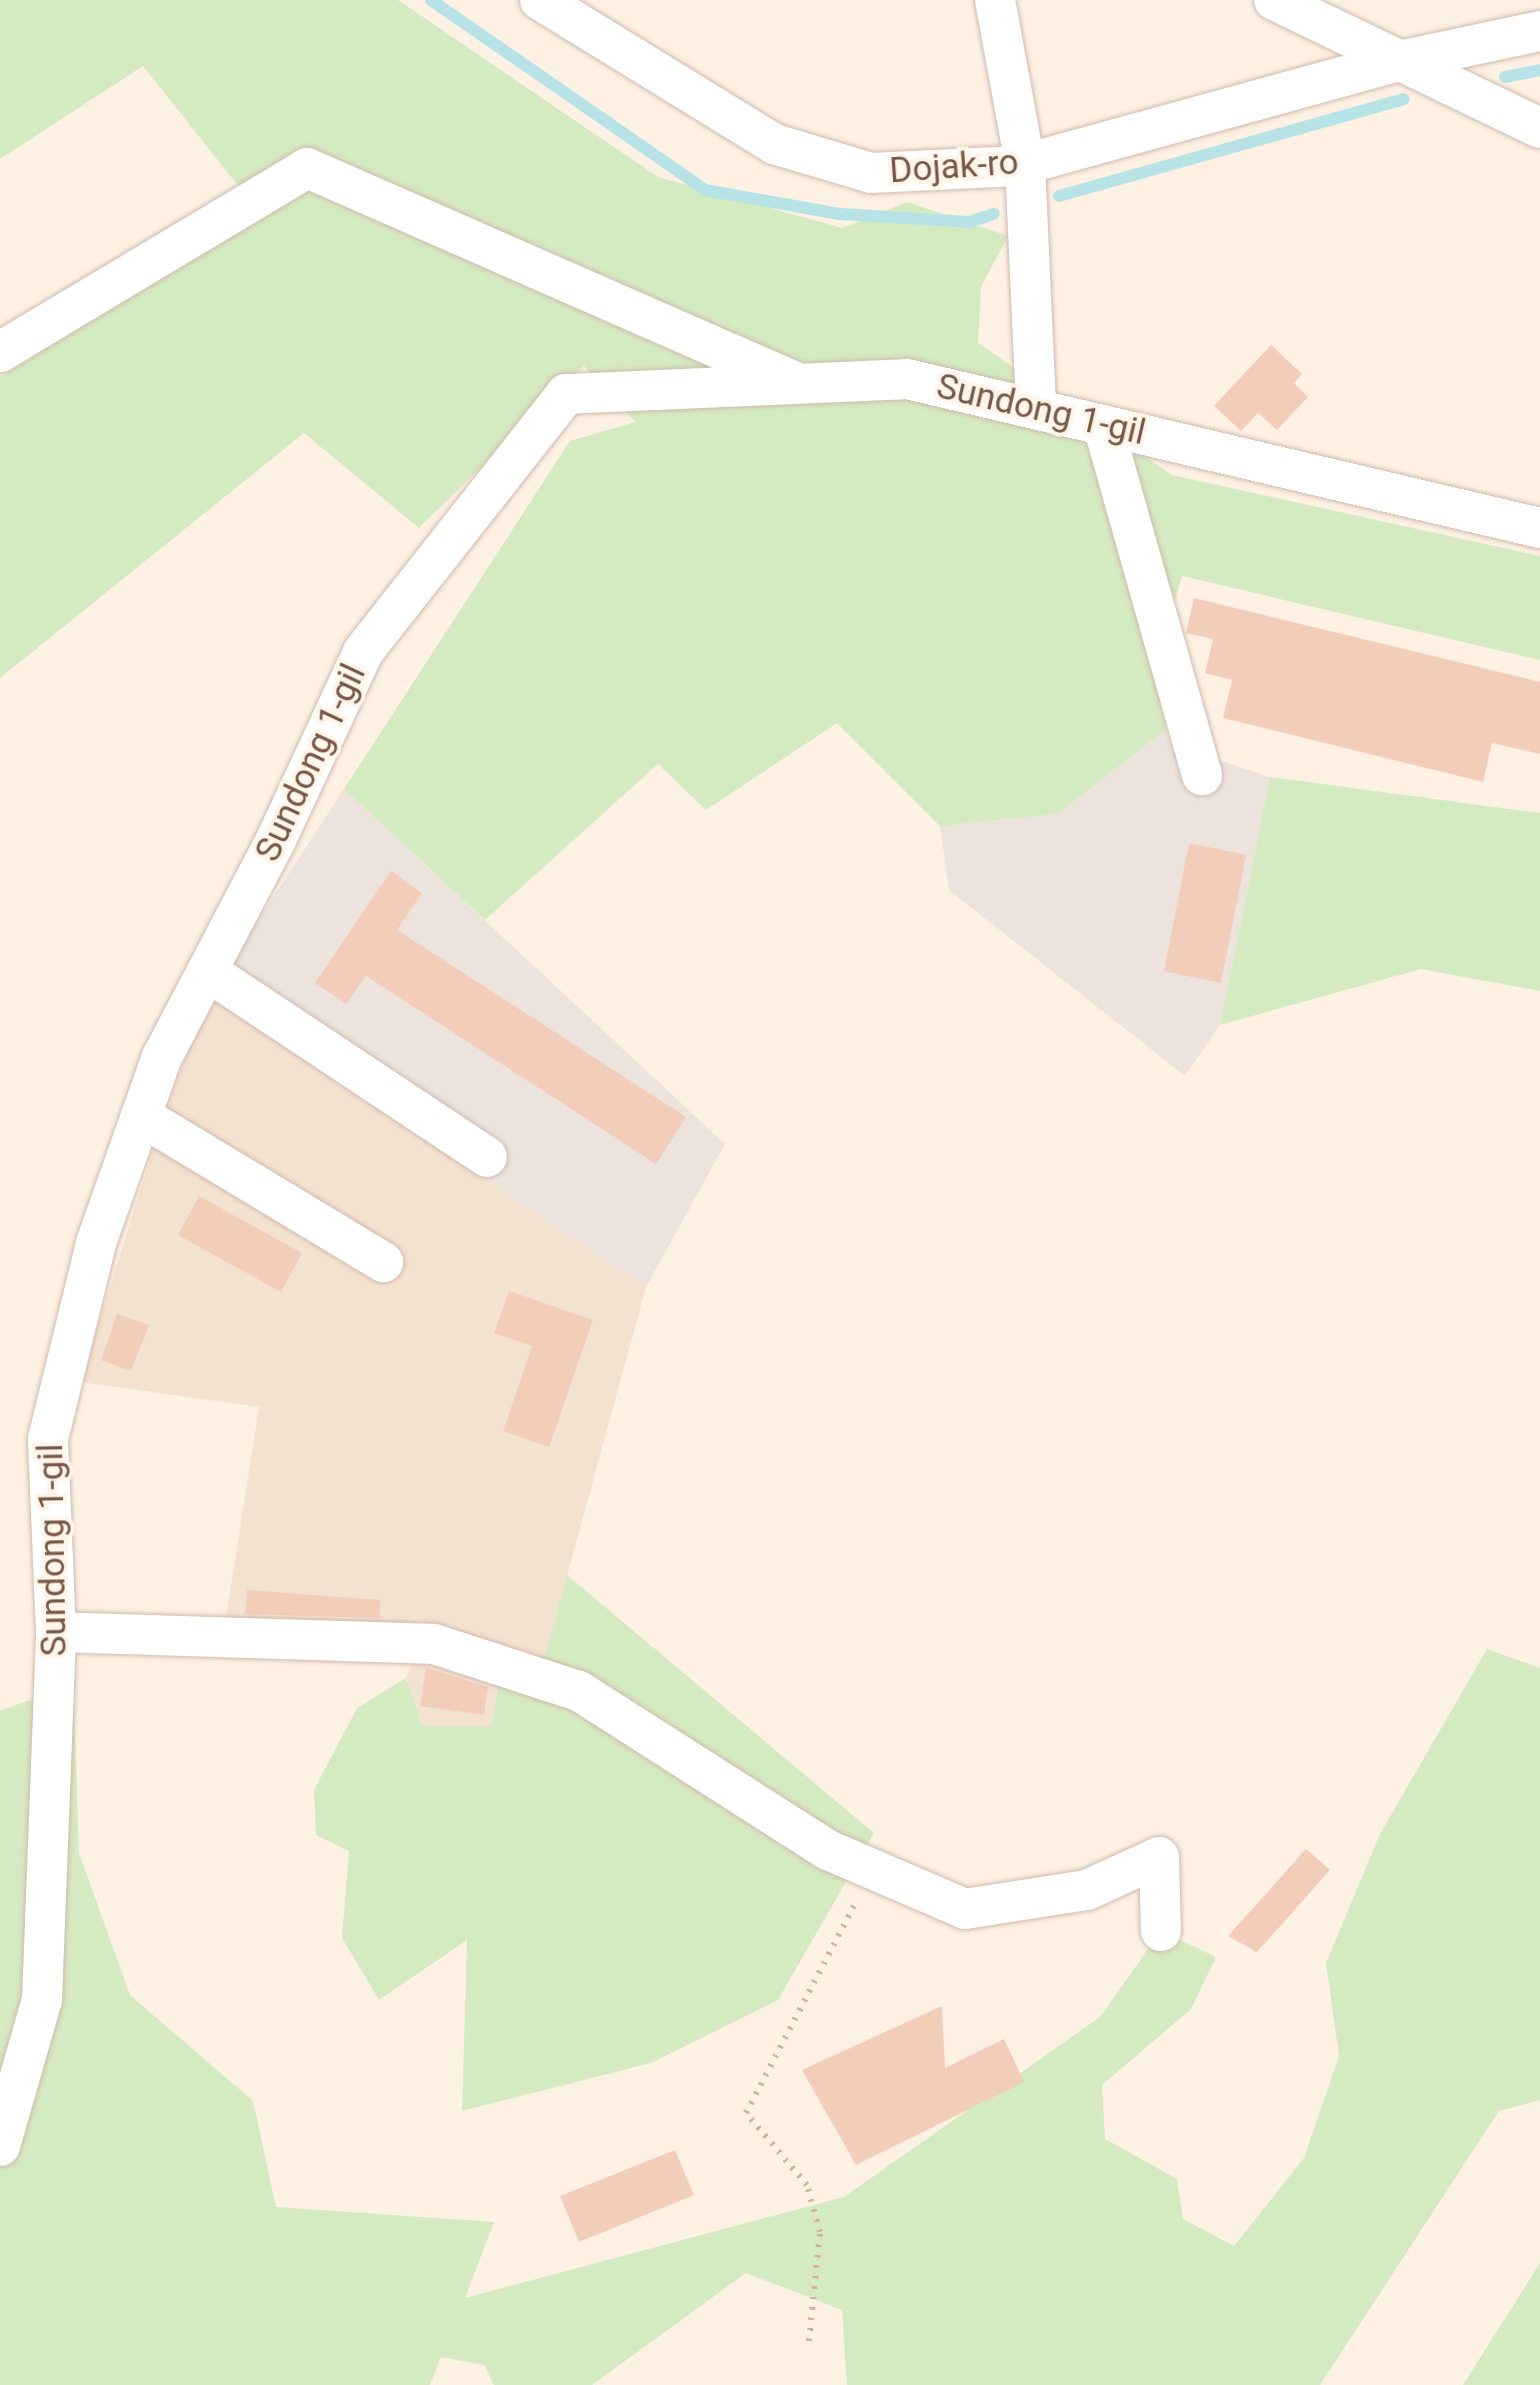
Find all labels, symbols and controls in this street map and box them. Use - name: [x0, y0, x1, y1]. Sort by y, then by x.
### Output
- street label: Dojak-ro: [888, 142, 1020, 192]
- street label: Sundong 1-gil: [933, 366, 1149, 454]
- street label: Sundong 1-gil: [247, 658, 375, 868]
- street label: Sundong 1-gil: [30, 1443, 76, 1657]

